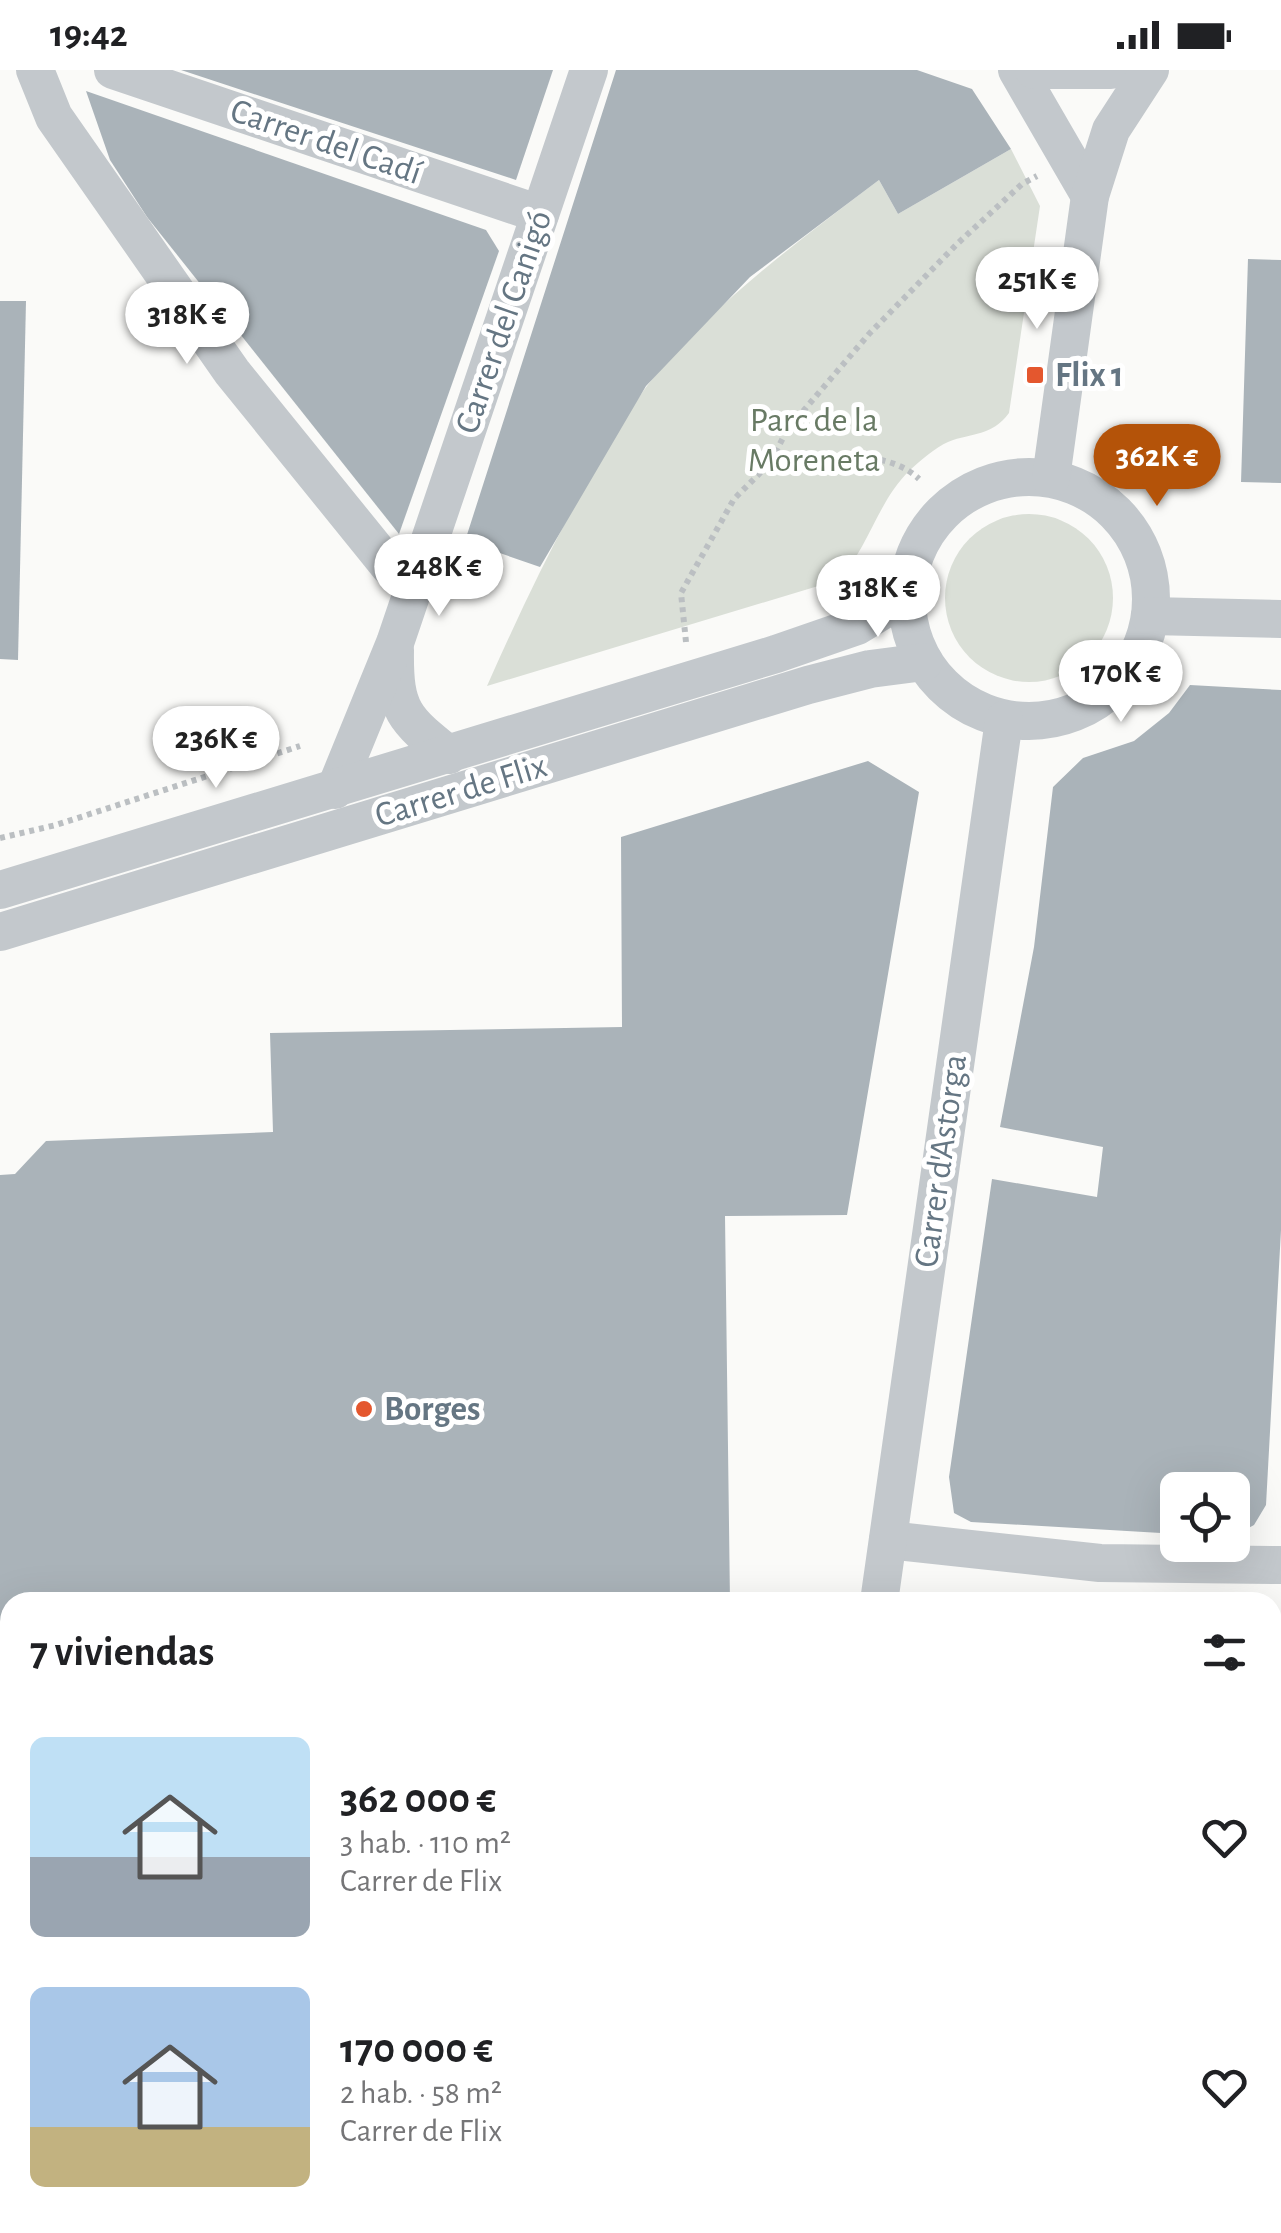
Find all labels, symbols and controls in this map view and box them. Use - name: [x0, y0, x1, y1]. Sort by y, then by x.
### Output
- text: 19:42: [50, 16, 128, 54]
- street label: Carrer del Cadí: [226, 93, 426, 191]
- street label: Carrer del Canigó: [449, 206, 559, 438]
- pin: 251K €: [956, 247, 1118, 332]
- text: 251K €: [998, 263, 1076, 295]
- pin: 318K €: [106, 282, 268, 367]
- text: 318K €: [147, 298, 227, 330]
- place label: Flix 1: [1055, 358, 1124, 393]
- marker: Flix 1: [1024, 364, 1046, 386]
- park label: Parc de la Moreneta: [748, 403, 880, 478]
- pin: 362K €: [1076, 424, 1238, 509]
- text: 362K €: [1116, 440, 1198, 472]
- pin: 248K €: [358, 534, 520, 619]
- text: 248K €: [396, 550, 482, 582]
- pin: 318K €: [797, 555, 959, 640]
- text: 318K €: [838, 571, 918, 603]
- pin: 170K €: [1040, 640, 1202, 725]
- text: 170K €: [1081, 656, 1161, 688]
- pin: 236K €: [135, 706, 297, 791]
- text: 236K €: [175, 722, 257, 754]
- street label: Carrer de Flix: [371, 748, 551, 834]
- street label: Carrer d'Astorga: [909, 1052, 973, 1270]
- place label: Borges: [384, 1392, 481, 1427]
- marker: Borges: [353, 1398, 375, 1420]
- map controls: [1160, 1472, 1250, 1562]
- button: locate: [1160, 1472, 1250, 1562]
- icon: filters: [1197, 1625, 1252, 1680]
- text: 7 viviendas: [30, 1631, 214, 1673]
- icon: home: [110, 1777, 230, 1897]
- text: 362 000 €: [340, 1778, 496, 1820]
- icon: heart: [1197, 1810, 1252, 1865]
- text: 3 hab. · 110 m²: [340, 1827, 511, 1859]
- text: Carrer de Flix: [340, 1865, 502, 1897]
- icon: home: [110, 2027, 230, 2147]
- text: 170 000 €: [340, 2028, 493, 2070]
- icon: heart: [1197, 2060, 1252, 2115]
- text: 2 hab. · 58 m²: [340, 2077, 502, 2109]
- text: Carrer de Flix: [340, 2115, 502, 2147]

